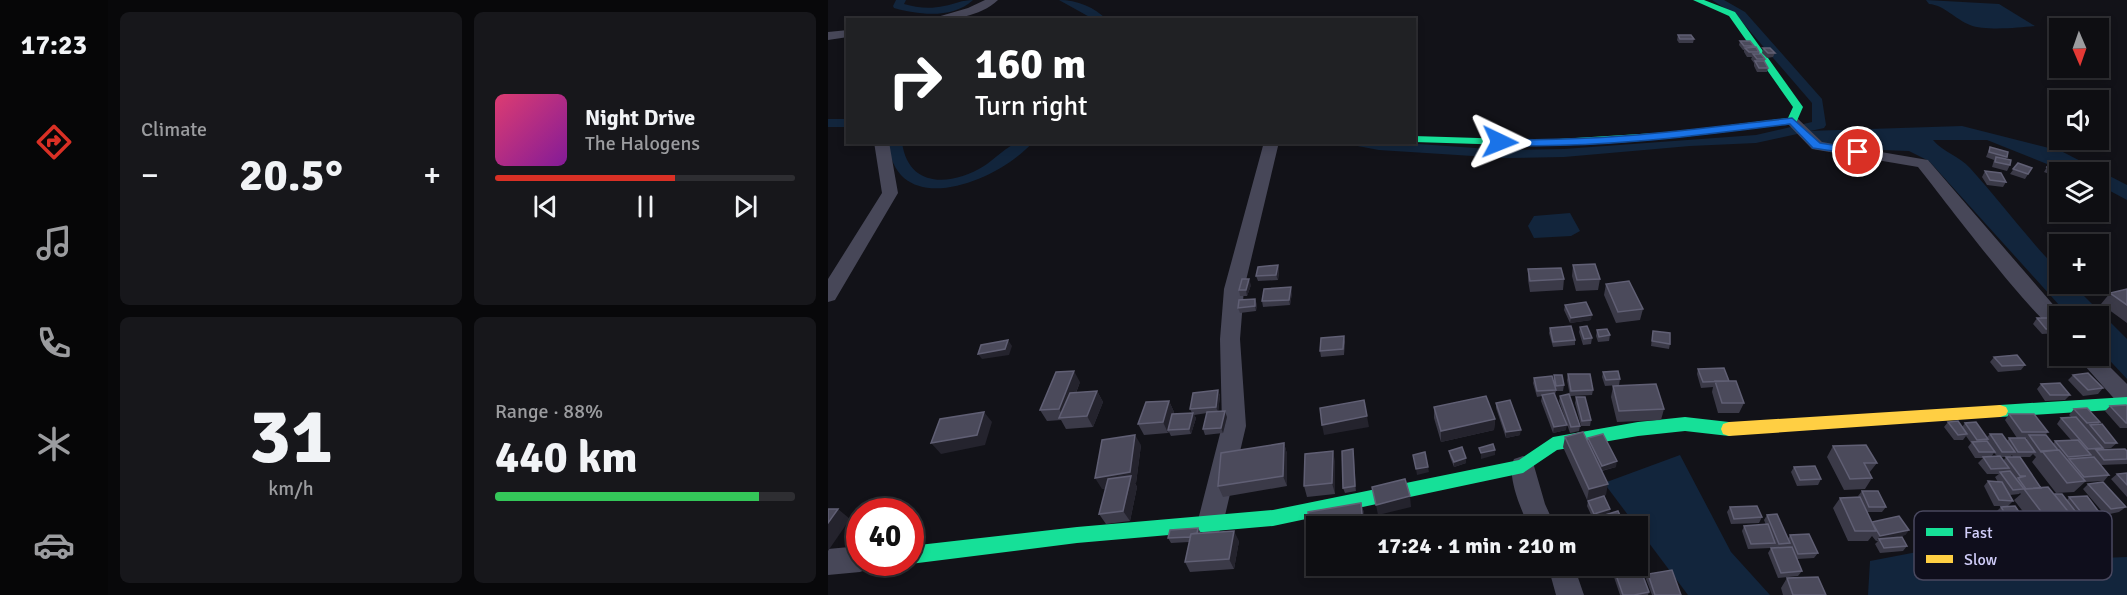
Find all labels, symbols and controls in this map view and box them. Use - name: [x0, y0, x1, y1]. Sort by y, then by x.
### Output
- north arrow: [2049, 18, 2109, 78]
- map controls: [2049, 18, 2109, 366]
- text: 17:23: [21, 29, 87, 62]
- text: 160 m: [975, 39, 1086, 90]
- icon: right: [876, 42, 954, 120]
- text: Turn right: [975, 90, 1088, 123]
- button: sound: [2049, 90, 2109, 150]
- text: Night Drive: [585, 104, 695, 131]
- position arrow: [1468, 110, 1532, 174]
- text: Climate: [141, 117, 207, 142]
- icon: directions: [33, 121, 75, 163]
- pin: [1832, 126, 1883, 177]
- text: The Halogens: [585, 131, 700, 156]
- icon: arrive: [1841, 135, 1874, 168]
- text: 20.5°: [239, 148, 343, 203]
- text: −: [141, 155, 159, 196]
- text: +: [423, 155, 441, 196]
- button: layers: [2049, 162, 2109, 222]
- icon: previous: [529, 190, 562, 223]
- icon: pause: [629, 190, 662, 223]
- icon: next: [729, 190, 762, 223]
- icon: music: [33, 222, 75, 264]
- button: +: [2049, 234, 2109, 294]
- button: −: [2049, 306, 2109, 366]
- icon: phone: [33, 322, 75, 364]
- text: 31: [249, 389, 333, 485]
- text: Range · 88%: [495, 399, 603, 424]
- icon: climate: [33, 423, 75, 465]
- text: 440 km: [495, 430, 638, 485]
- text: km/h: [268, 476, 314, 501]
- speed limit sign: 40: [846, 498, 924, 576]
- legend: [1914, 511, 2112, 580]
- text: Fast: [1964, 523, 1993, 543]
- icon: car: [33, 524, 75, 566]
- text: 17:24 · 1 min · 210 m: [1377, 532, 1577, 559]
- text: Slow: [1964, 550, 1998, 570]

